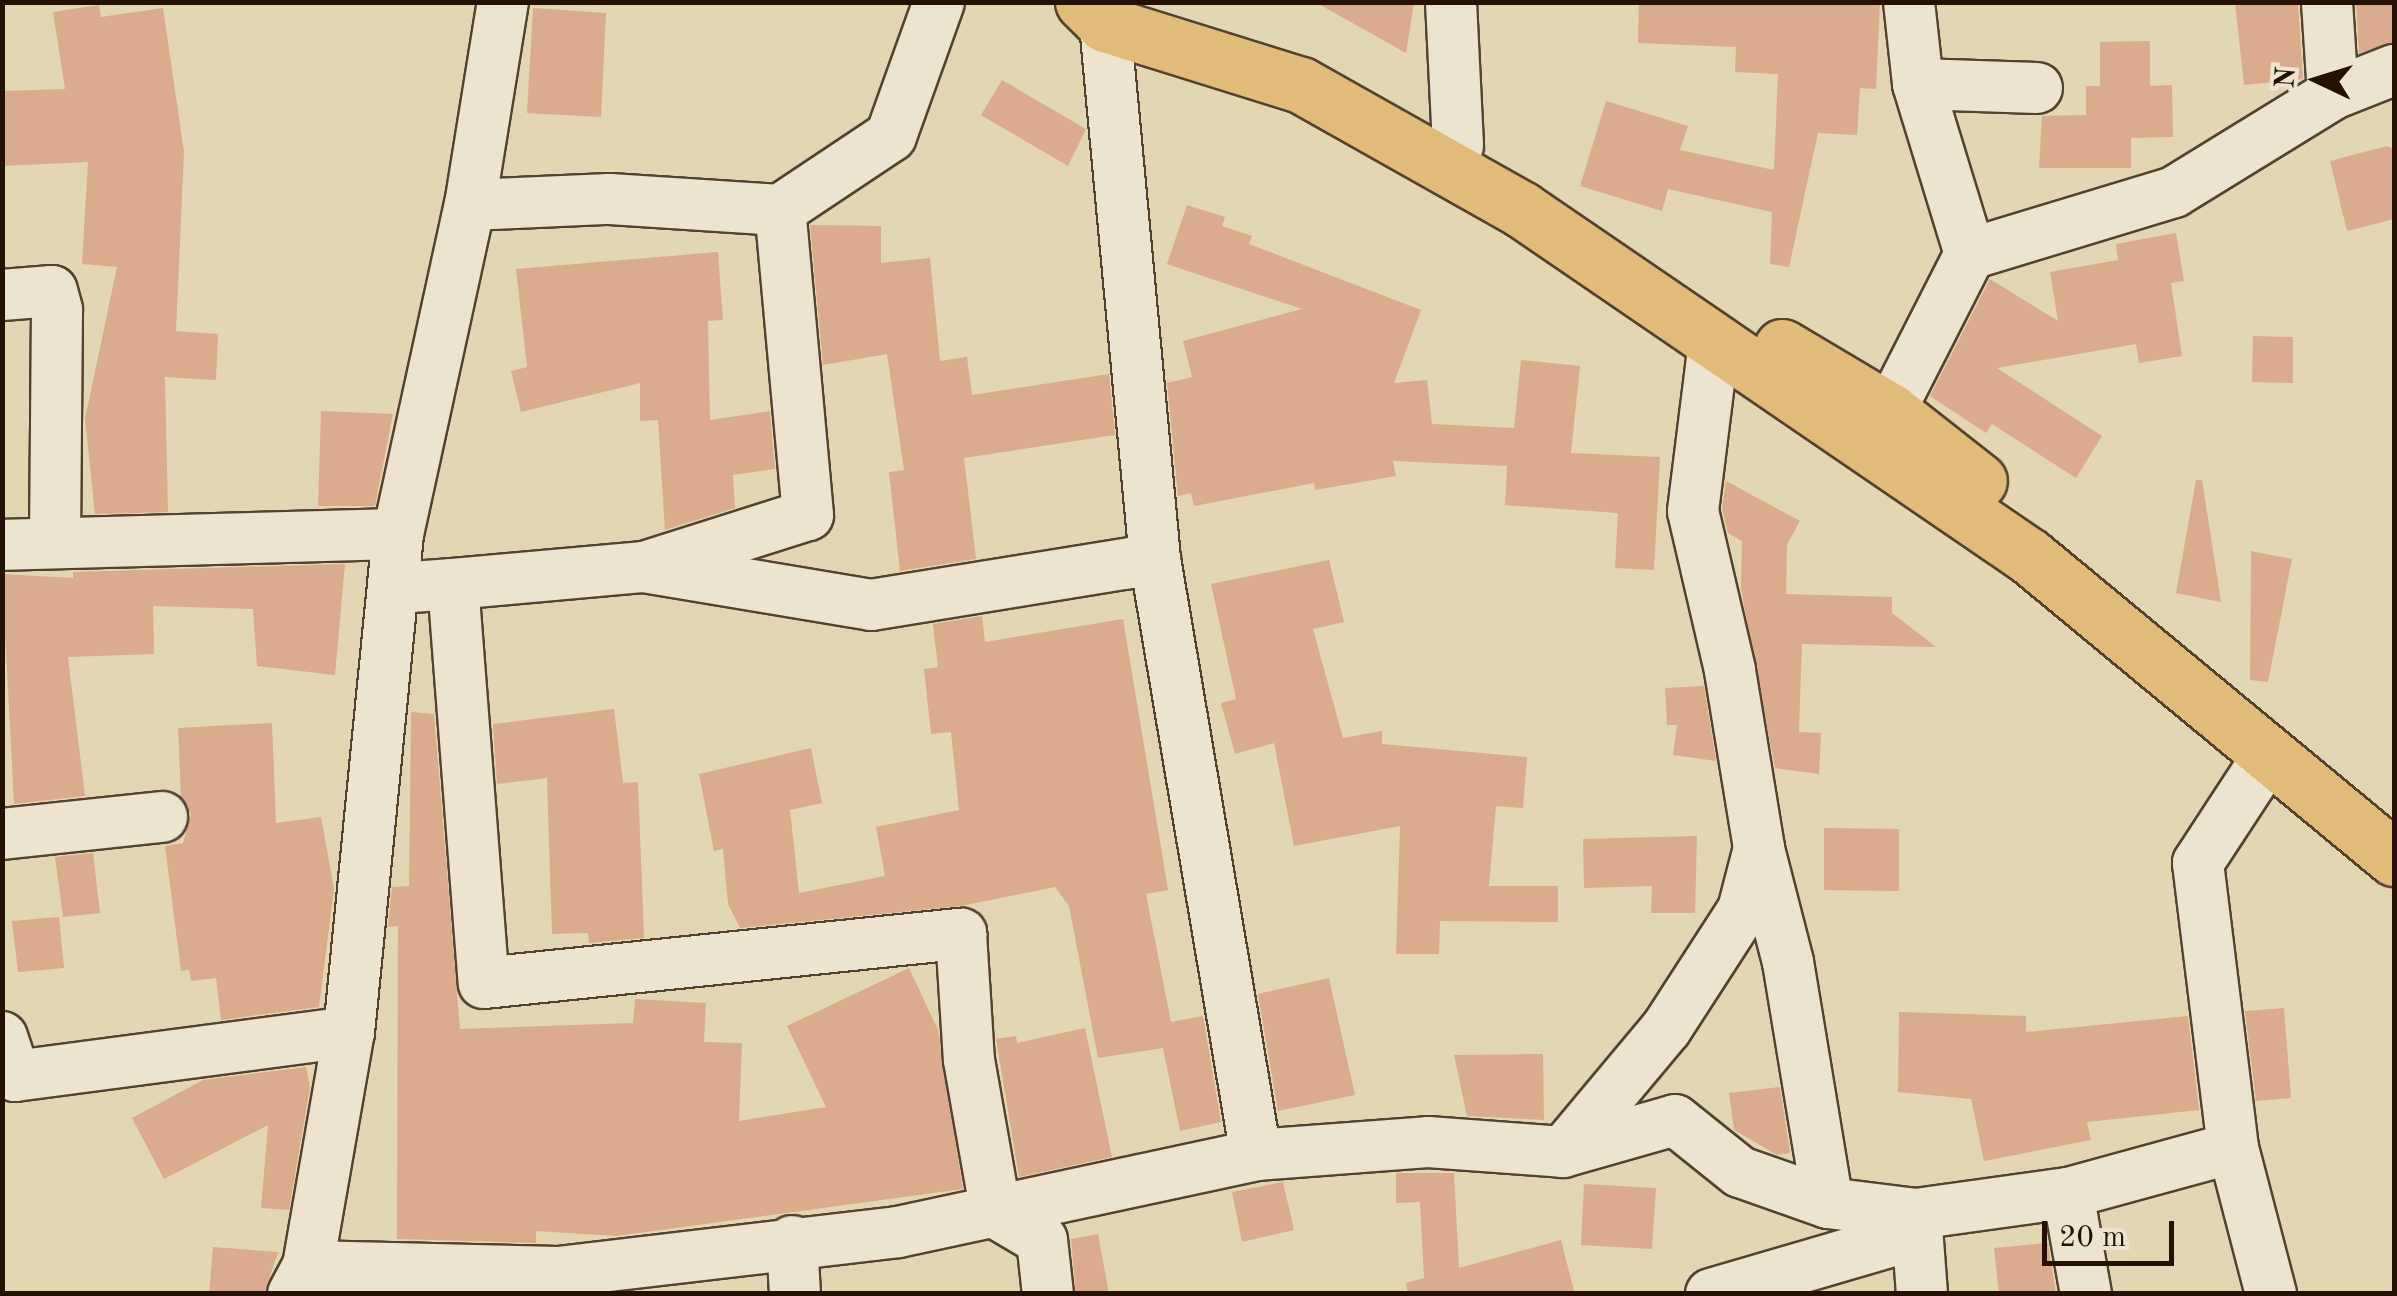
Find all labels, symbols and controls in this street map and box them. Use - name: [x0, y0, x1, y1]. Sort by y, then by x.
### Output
- north arrow: [2267, 30, 2367, 130]
- text: N: [2272, 66, 2302, 90]
- scale bar: [2047, 1201, 2180, 1263]
- text: 20 m: [2059, 1223, 2126, 1253]

